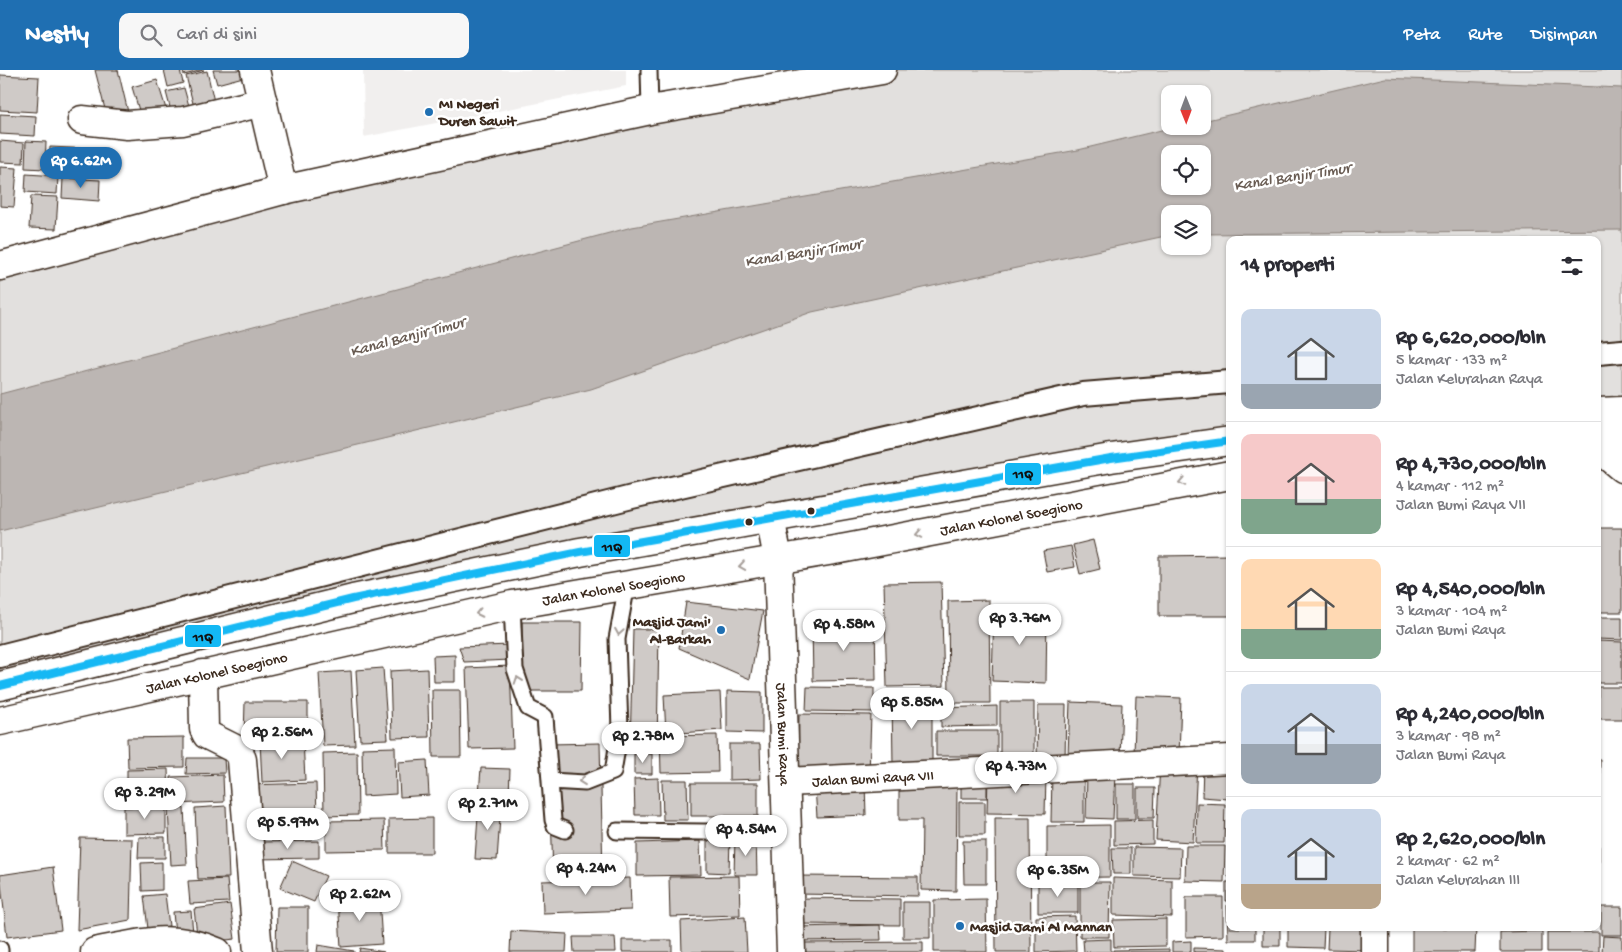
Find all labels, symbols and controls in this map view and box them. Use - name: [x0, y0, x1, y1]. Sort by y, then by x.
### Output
- search box: [119, 13, 469, 58]
- text: Nestly: [25, 21, 89, 50]
- icon: search: [137, 21, 165, 49]
- text: Cari di sini: [177, 24, 257, 47]
- text: Peta: [1404, 25, 1440, 46]
- text: Rute: [1468, 25, 1503, 46]
- text: Disimpan: [1531, 25, 1597, 46]
- north arrow: [1161, 85, 1211, 135]
- map controls: [1161, 85, 1211, 255]
- place label: MI Negeri Duren Sawit: [437, 96, 518, 131]
- marker: MI Negeri Duren Sawit: [423, 106, 435, 118]
- button: locate: [1161, 145, 1211, 195]
- pin: Rp 6.62M: [29, 146, 133, 189]
- text: Rp 6.62M: [51, 153, 111, 172]
- water label: Kanal Banjir Timur: [1233, 159, 1356, 197]
- button: layers: [1161, 205, 1211, 255]
- water label: Kanal Banjir Timur: [744, 235, 867, 273]
- icon: filters: [1558, 252, 1586, 280]
- text: 14 properti: [1241, 254, 1335, 279]
- water label: Kanal Banjir Timur: [349, 313, 471, 363]
- text: Rp 6,620,000/bln: [1396, 327, 1546, 352]
- icon: home: [1281, 329, 1341, 389]
- text: 5 kamar · 133 m²: [1396, 352, 1507, 371]
- text: Jalan Kelurahan Raya: [1396, 371, 1543, 390]
- text: Rp 4,730,000/bln: [1396, 453, 1546, 478]
- icon: home: [1281, 454, 1341, 514]
- line badge: 11Q: [1004, 462, 1042, 486]
- text: 11Q: [1012, 467, 1034, 484]
- one-way arrow: [1177, 477, 1186, 487]
- text: 4 kamar · 112 m²: [1396, 478, 1504, 497]
- street label: Jalan Kolonel Soegiono: [939, 496, 1085, 541]
- text: Jalan Bumi Raya VII: [1396, 497, 1526, 516]
- unlabelled marker: [806, 506, 816, 516]
- unlabelled marker: [744, 517, 754, 527]
- one-way arrow: [915, 528, 924, 539]
- line badge: 11Q: [593, 534, 631, 558]
- text: 11Q: [601, 540, 623, 557]
- one-way arrow: [738, 560, 746, 571]
- street label: Jalan Kolonel Soegiono: [541, 569, 687, 611]
- text: Rp 4,540,000/bln: [1396, 578, 1545, 603]
- icon: home: [1281, 579, 1341, 639]
- text: 3 kamar · 104 m²: [1396, 603, 1507, 622]
- pin: Rp 3.76M: [968, 604, 1072, 646]
- one-way arrow: [475, 607, 483, 618]
- pin: Rp 4.58M: [792, 610, 896, 652]
- text: Rp 3.76M: [990, 610, 1050, 629]
- place label: Masjid Jami' Al-Barkah: [633, 614, 711, 649]
- text: Rp 4.58M: [814, 616, 874, 635]
- text: Jalan Bumi Raya: [1396, 622, 1505, 641]
- line badge: 11Q: [184, 624, 222, 648]
- marker: Masjid Jami' Al-Barkah: [715, 624, 727, 636]
- one-way arrow: [614, 628, 624, 637]
- text: 11Q: [192, 630, 214, 647]
- street label: Jalan Kolonel Soegiono: [144, 649, 290, 699]
- one-way arrow: [514, 676, 524, 685]
- street label: Jalan Bumi Raya: [771, 683, 793, 787]
- pin: Rp 5.85M: [860, 688, 964, 730]
- text: Rp 5.85M: [881, 694, 943, 713]
- text: Rp 4,240,000/bln: [1396, 703, 1544, 728]
- icon: home: [1281, 704, 1341, 764]
- pin: Rp 2.56M: [230, 718, 334, 760]
- pin: Rp 2.78M: [591, 722, 695, 764]
- text: Rp 2.56M: [252, 724, 312, 743]
- text: Rp 2.78M: [612, 728, 674, 747]
- text: 3 kamar · 98 m²: [1396, 728, 1501, 747]
- text: Jalan Bumi Raya: [1396, 747, 1505, 766]
- pin: Rp 4.73M: [964, 752, 1068, 794]
- text: Rp 4.73M: [986, 758, 1046, 777]
- street label: Jalan Bumi Raya VII: [812, 767, 934, 792]
- one-way arrow: [578, 775, 586, 786]
- pin: Rp 3.29M: [93, 778, 197, 820]
- text: Rp 3.29M: [115, 784, 175, 803]
- pin: Rp 2.71M: [436, 788, 540, 831]
- text: Rp 2.71M: [459, 795, 517, 814]
- pin: Rp 5.97M: [236, 808, 340, 850]
- text: Rp 5.97M: [258, 814, 318, 833]
- pin: Rp 4.54M: [694, 814, 798, 857]
- text: Rp 4.54M: [716, 821, 776, 840]
- text: Rp 2,620,000/bln: [1396, 828, 1545, 853]
- icon: home: [1281, 829, 1341, 889]
- text: 2 kamar · 62 m²: [1396, 853, 1500, 872]
- pin: Rp 4.24M: [534, 854, 638, 896]
- pin: Rp 6.35M: [1006, 856, 1110, 898]
- text: Rp 4.24M: [556, 860, 616, 879]
- text: Rp 6.35M: [1028, 862, 1089, 881]
- text: Jalan Kelurahan III: [1396, 872, 1520, 891]
- pin: Rp 2.62M: [308, 880, 412, 922]
- text: Rp 2.62M: [330, 886, 390, 905]
- place label: Masjid Jami Al Mannan: [970, 919, 1113, 937]
- marker: Masjid Jami Al Mannan: [954, 920, 966, 932]

